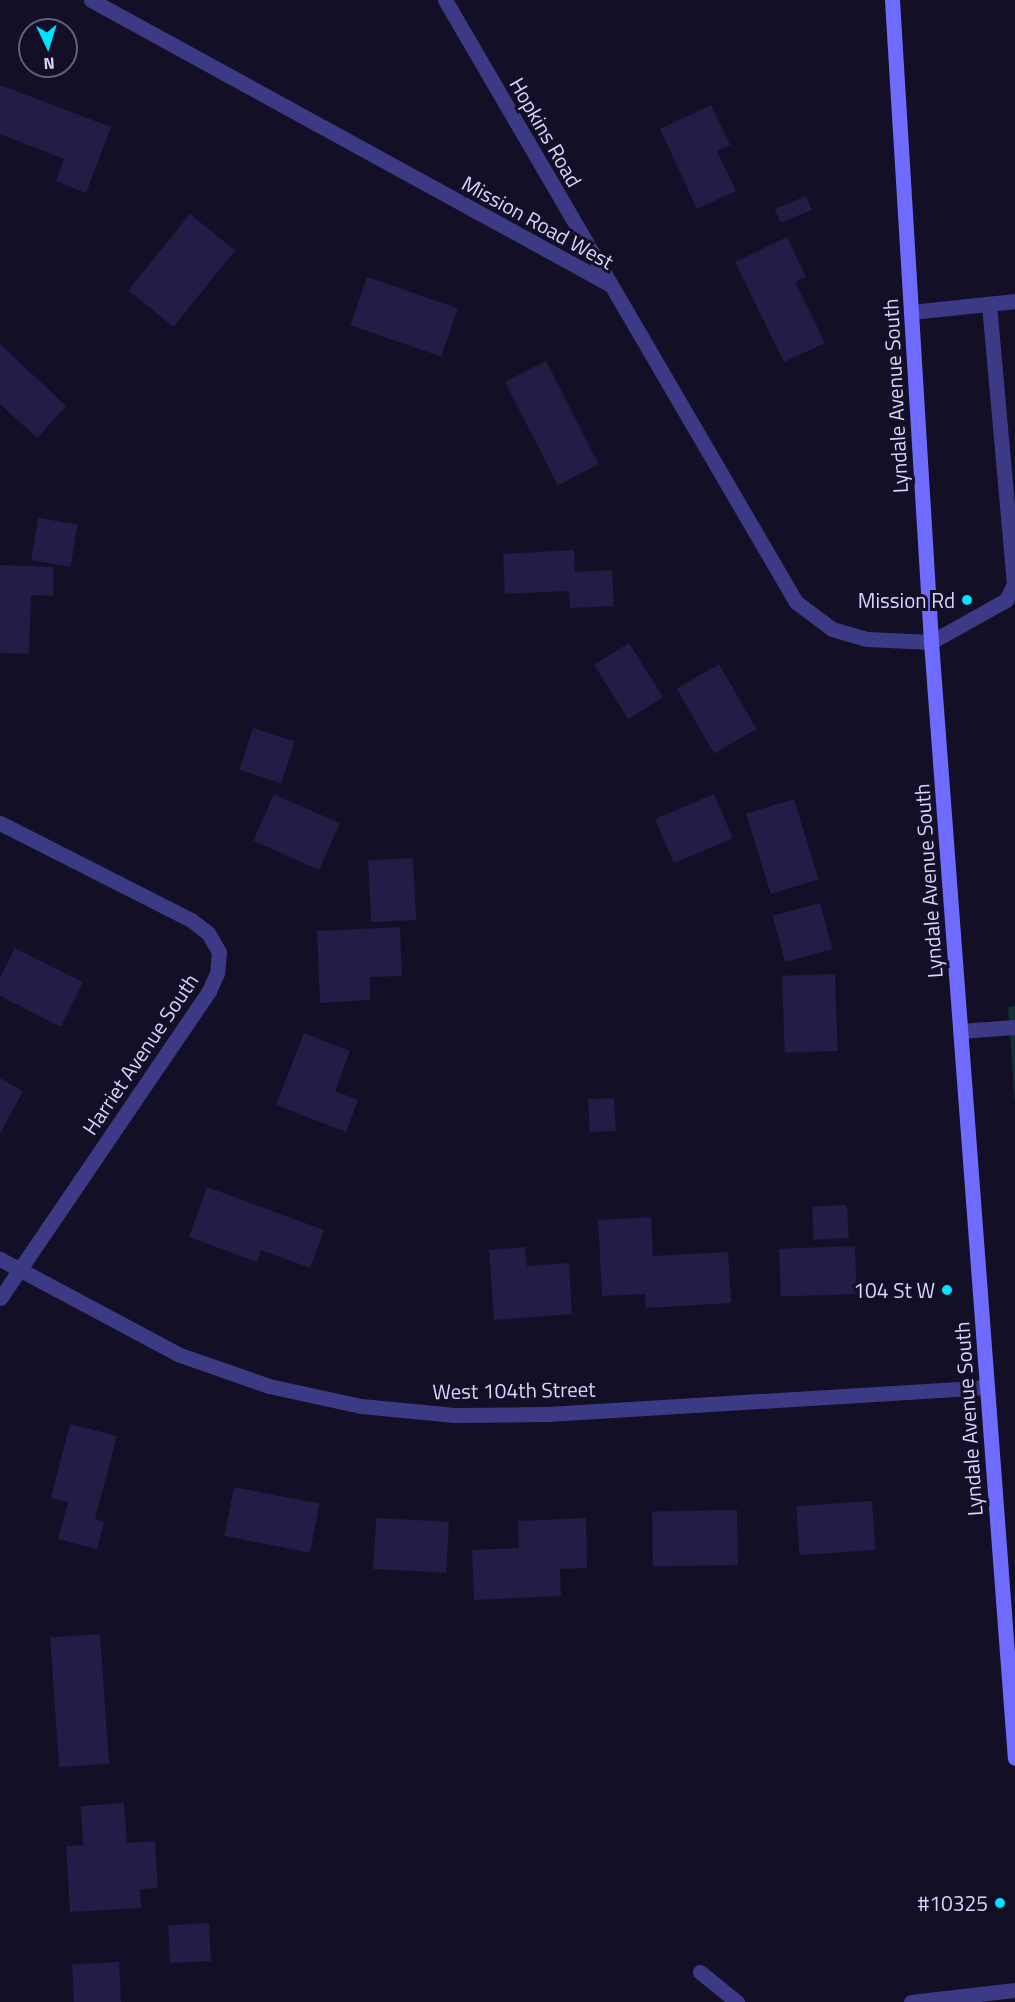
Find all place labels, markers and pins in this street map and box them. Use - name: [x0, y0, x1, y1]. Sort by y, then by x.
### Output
- place label: Mission Rd: [858, 587, 955, 613]
- marker: Mission Rd: [960, 593, 974, 607]
- place label: 104 St W: [853, 1277, 935, 1303]
- marker: 104 St W: [940, 1283, 954, 1297]
- place label: #10325: [917, 1890, 988, 1916]
- marker: #10325: [993, 1896, 1007, 1910]

